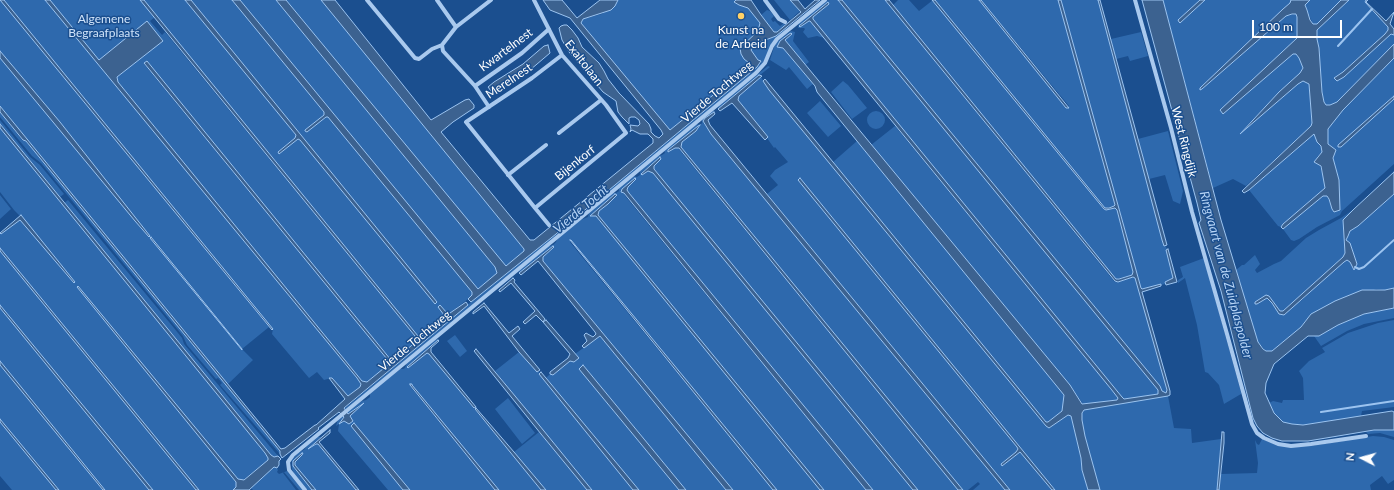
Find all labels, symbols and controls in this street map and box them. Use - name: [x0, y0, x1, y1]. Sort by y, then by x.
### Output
- marker: Kunst na de Arbeid: [736, 11, 746, 21]
- park label: Algemene Begraafplaats: [68, 12, 140, 40]
- scale bar: [1254, 12, 1344, 38]
- text: 100 m: [1259, 19, 1293, 34]
- place label: Kunst na de Arbeid: [715, 23, 767, 51]
- street label: Kwartelnest: [476, 25, 536, 75]
- street label: Exaltolaan: [562, 37, 606, 89]
- street label: Vierde Tochtweg: [678, 58, 756, 126]
- street label: Merelnest: [483, 60, 535, 102]
- street label: West Ringdijk: [1168, 105, 1200, 179]
- street label: Bijenkorf: [552, 142, 598, 184]
- water label: Vierde Tocht: [550, 181, 612, 237]
- water label: Ringvaart van de Zuidplaspolder: [1196, 189, 1256, 361]
- street label: Vierde Tochtweg: [376, 308, 454, 374]
- north arrow: [1342, 438, 1382, 478]
- text: N: [1343, 452, 1356, 462]

